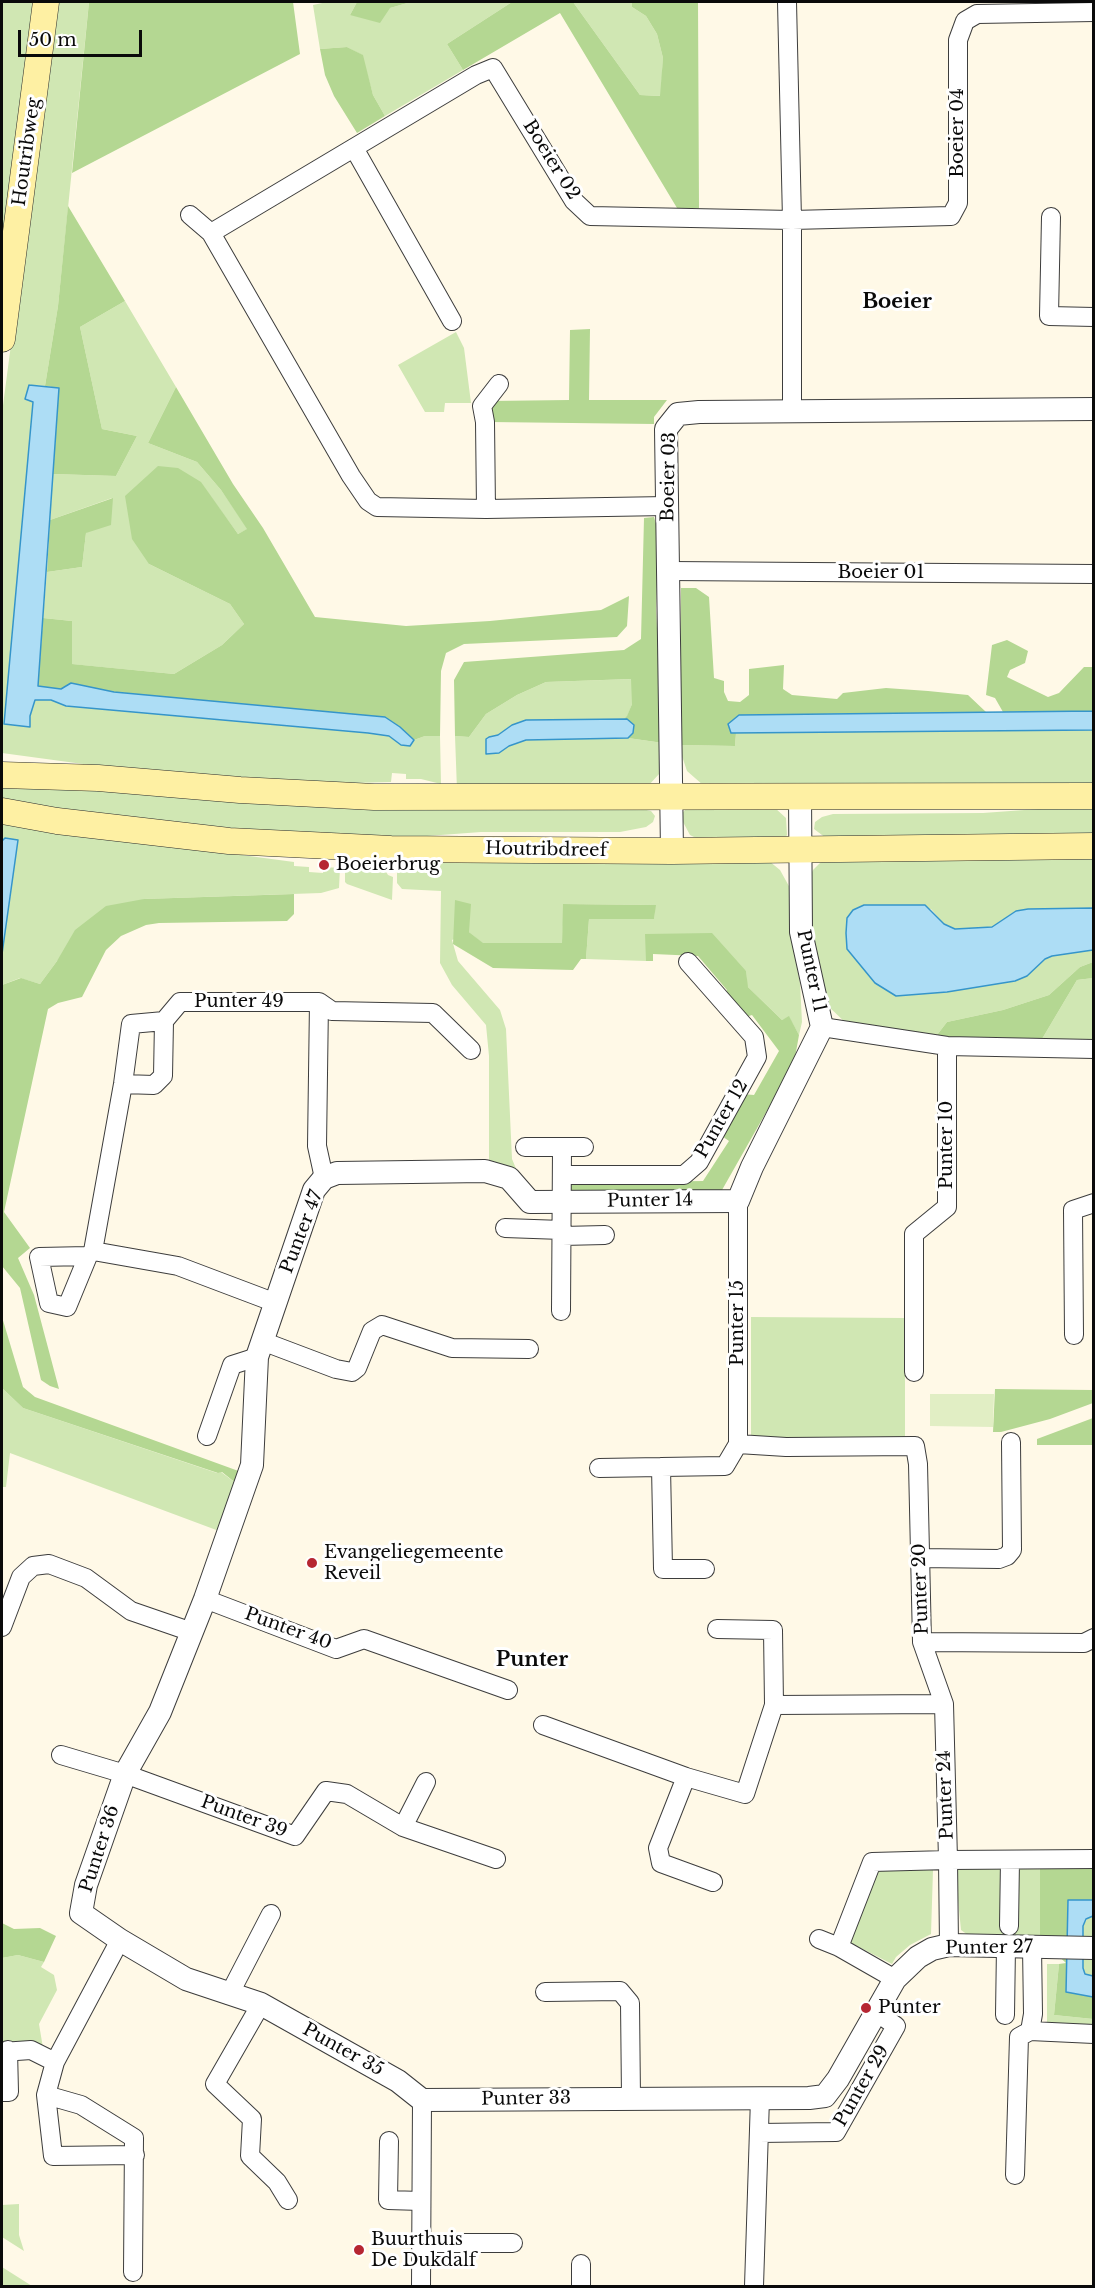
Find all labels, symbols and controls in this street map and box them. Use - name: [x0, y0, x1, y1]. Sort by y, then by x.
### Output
- scale bar: [21, 18, 146, 56]
- text: 50 m: [29, 29, 77, 51]
- street label: Boeier 04: [947, 88, 969, 178]
- street label: Houtribweg: [9, 96, 45, 208]
- street label: Boeier 02: [518, 116, 584, 204]
- district label: Boeier: [862, 290, 932, 314]
- street label: Boeier 03: [657, 432, 681, 522]
- street label: Boeier 01: [838, 562, 924, 584]
- street label: Houtribdreef: [485, 838, 607, 862]
- place label: Boeierbrug: [336, 854, 440, 876]
- marker: Boeierbrug: [317, 858, 331, 872]
- street label: Punter 11: [792, 928, 830, 1014]
- street label: Punter 49: [194, 991, 284, 1013]
- street label: Punter 12: [691, 1076, 753, 1162]
- street label: Punter 10: [936, 1101, 958, 1189]
- street label: Punter 47: [276, 1187, 328, 1277]
- street label: Punter 14: [607, 1189, 693, 1213]
- street label: Punter 15: [727, 1280, 749, 1366]
- place label: Evangeliegemeente Reveil: [324, 1542, 504, 1584]
- street label: Punter 20: [909, 1543, 933, 1635]
- marker: Evangeliegemeente Reveil: [305, 1556, 319, 1570]
- street label: Punter 40: [242, 1603, 334, 1655]
- district label: Punter: [496, 1648, 568, 1672]
- street label: Punter 24: [934, 1750, 958, 1840]
- street label: Punter 39: [198, 1791, 290, 1843]
- street label: Punter 36: [76, 1803, 124, 1895]
- street label: Punter 27: [945, 1936, 1033, 1960]
- place label: Punter: [878, 1997, 941, 2019]
- marker: Punter: [859, 2001, 873, 2015]
- street label: Punter 35: [299, 2019, 387, 2081]
- street label: Punter 29: [830, 2041, 894, 2131]
- street label: Punter 33: [481, 2087, 571, 2111]
- place label: Buurthuis De Dukdalf: [371, 2229, 476, 2272]
- marker: Buurthuis De Dukdalf: [352, 2243, 366, 2257]

